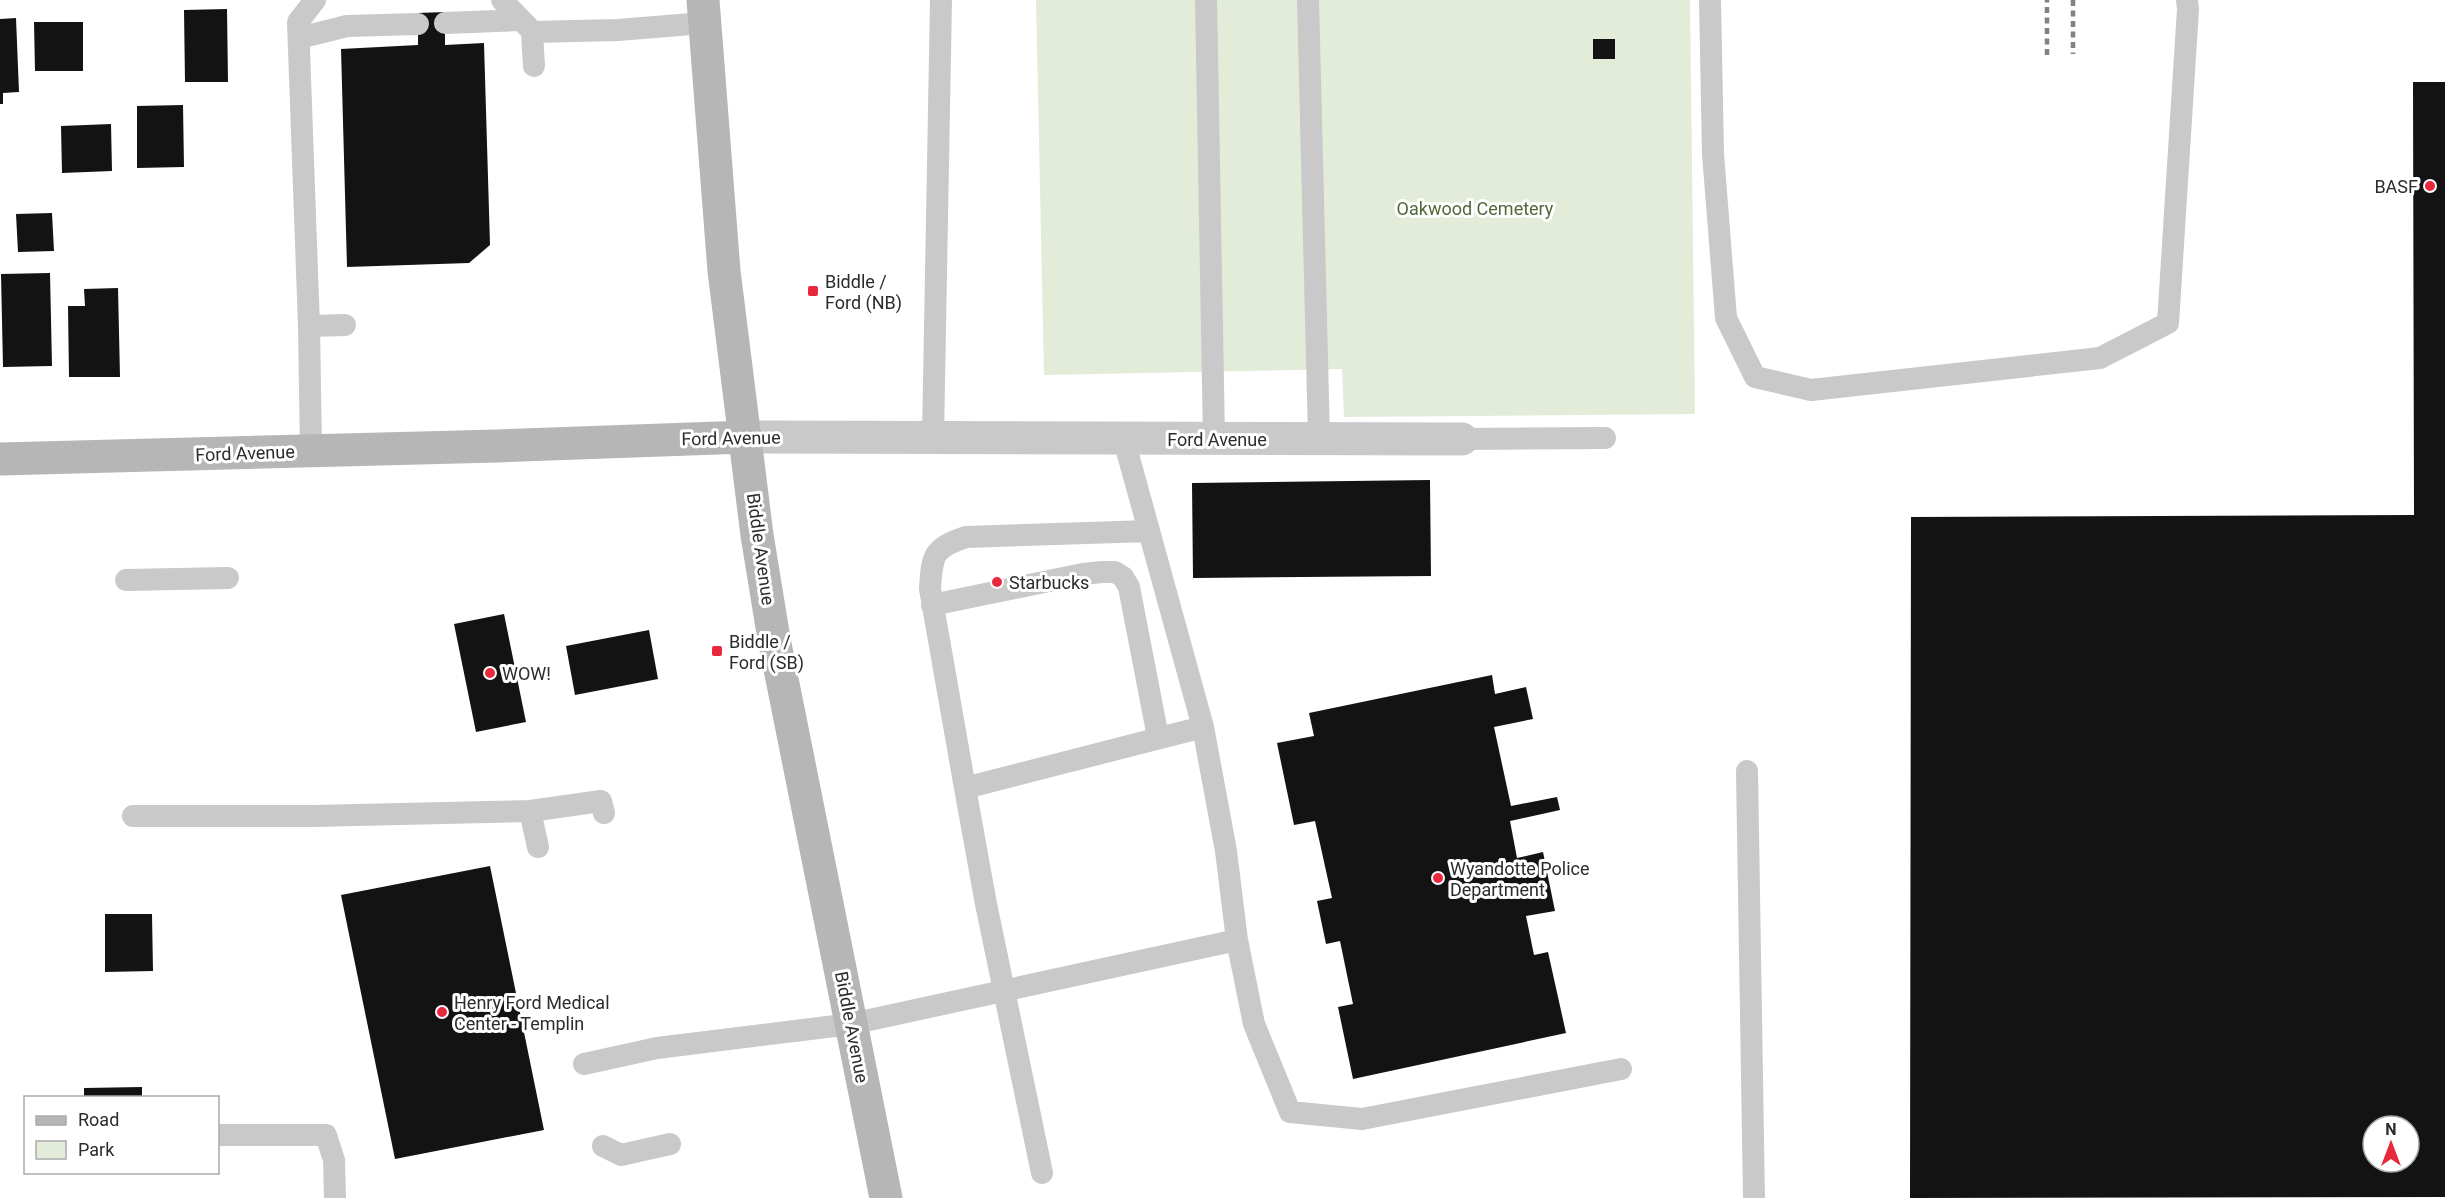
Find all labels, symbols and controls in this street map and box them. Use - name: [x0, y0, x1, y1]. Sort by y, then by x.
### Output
- place label: BASF: [2374, 176, 2418, 197]
- marker: BASF: [2423, 179, 2437, 193]
- park label: Oakwood Cemetery: [1397, 198, 1554, 219]
- place label: Biddle / Ford (NB): [825, 271, 902, 314]
- marker: Biddle / Ford (NB): [806, 284, 820, 298]
- street label: Ford Avenue: [681, 427, 781, 449]
- street label: Ford Avenue: [1167, 429, 1267, 450]
- street label: Ford Avenue: [195, 441, 295, 465]
- street label: Biddle Avenue: [743, 492, 779, 606]
- place label: Starbucks: [1009, 572, 1089, 593]
- marker: Starbucks: [990, 575, 1004, 589]
- place label: Biddle / Ford (SB): [729, 631, 804, 674]
- marker: Biddle / Ford (SB): [710, 644, 724, 658]
- place label: WOW!: [502, 663, 551, 684]
- marker: WOW!: [483, 666, 497, 680]
- place label: Wyandotte Police Department: [1450, 858, 1590, 900]
- marker: Wyandotte Police Department: [1431, 871, 1445, 885]
- street label: Biddle Avenue: [831, 969, 873, 1085]
- place label: Henry Ford Medical Center - Templin: [454, 992, 610, 1034]
- marker: Henry Ford Medical Center - Templin: [435, 1005, 449, 1019]
- legend: [24, 1096, 219, 1174]
- text: Road: [78, 1109, 119, 1130]
- north arrow: [2361, 1114, 2421, 1174]
- text: N: [2385, 1120, 2397, 1139]
- text: Park: [78, 1139, 115, 1160]

